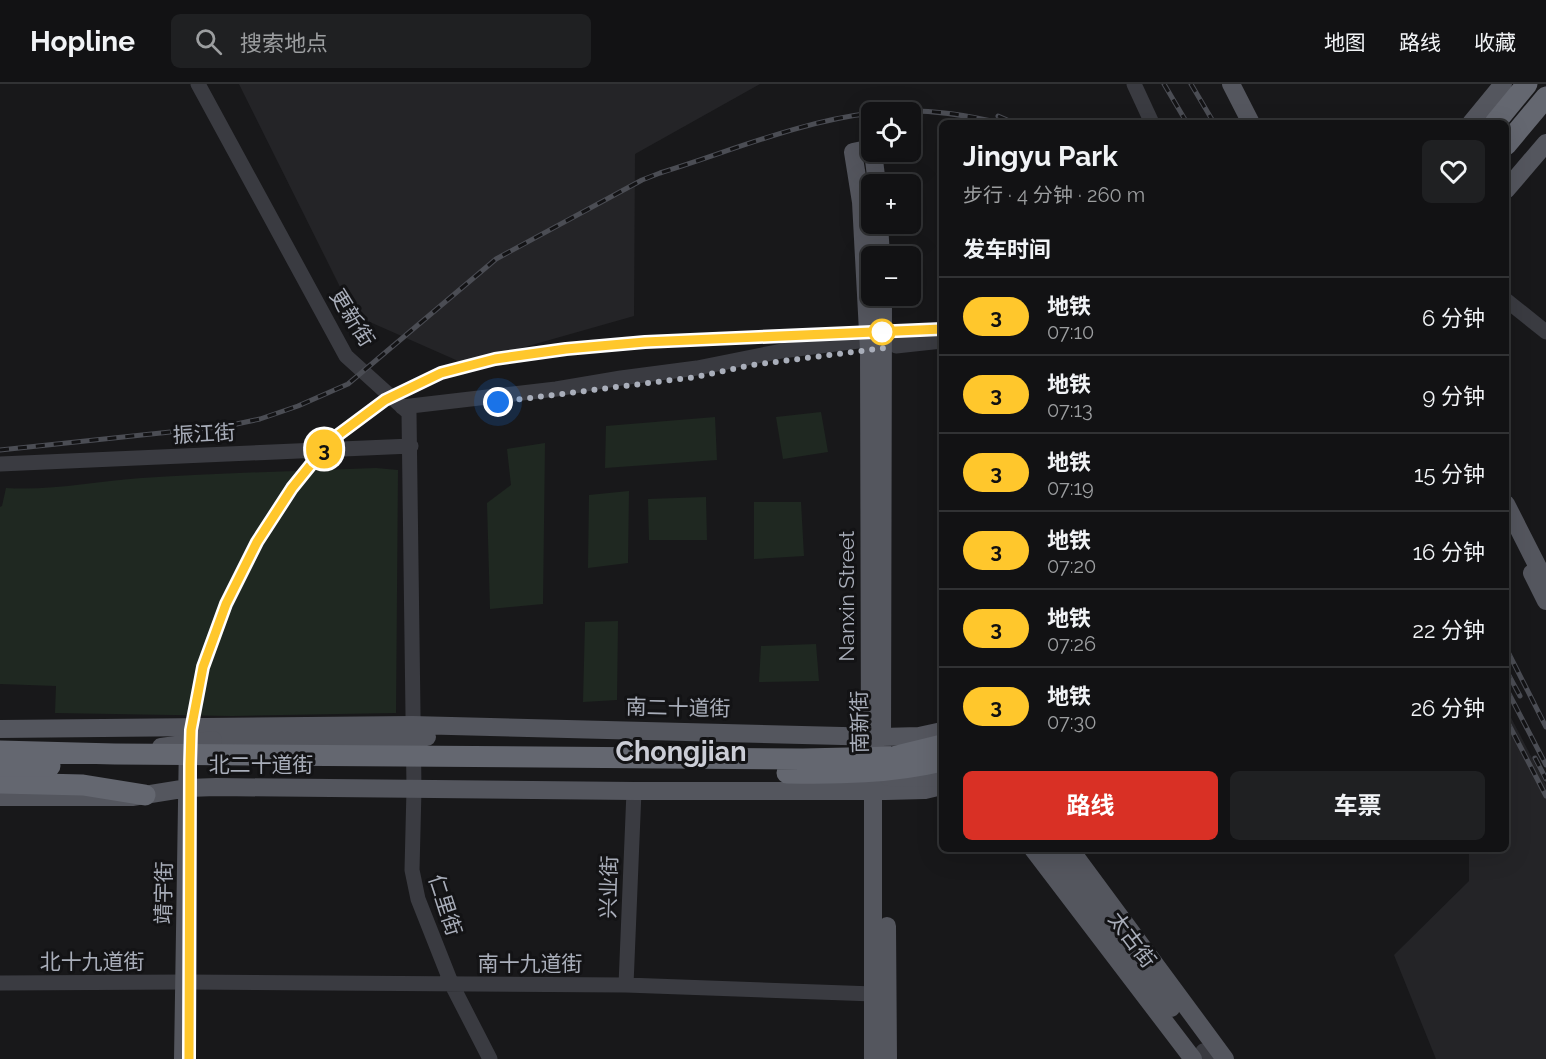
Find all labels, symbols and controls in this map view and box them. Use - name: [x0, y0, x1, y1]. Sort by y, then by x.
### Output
- search box: [171, 14, 591, 68]
- text: Hopline: [30, 25, 135, 58]
- icon: search: [192, 25, 225, 58]
- text: 搜索地点: [240, 30, 328, 56]
- text: 地图: [1324, 30, 1366, 55]
- text: 路线: [1399, 30, 1441, 55]
- text: 收藏: [1474, 30, 1516, 55]
- map controls: [861, 102, 921, 306]
- button: locate: [861, 102, 921, 162]
- text: Jingyu Park: [963, 140, 1118, 173]
- button: heart: [1422, 140, 1485, 203]
- button: +: [861, 174, 921, 234]
- text: 步行 · 4 分钟 · 260 m: [963, 183, 1145, 207]
- text: 发车时间: [963, 236, 1051, 262]
- button: −: [861, 246, 921, 306]
- street label: 更新街: [325, 284, 380, 351]
- text: 地铁: [1047, 293, 1091, 319]
- text: 3: [990, 304, 1002, 329]
- text: 6 分钟: [1422, 305, 1485, 331]
- unlabelled marker: [869, 319, 895, 345]
- text: 07:10: [1047, 320, 1094, 344]
- text: 地铁: [1047, 371, 1091, 397]
- text: 3: [990, 382, 1002, 407]
- text: 9 分钟: [1422, 383, 1485, 409]
- your location: [483, 387, 513, 417]
- text: 07:13: [1047, 398, 1093, 422]
- street label: 振江街: [172, 419, 236, 448]
- line badge: 3: [304, 430, 344, 469]
- text: 3: [318, 437, 330, 462]
- text: 地铁: [1047, 449, 1091, 475]
- text: 3: [990, 460, 1002, 485]
- text: 15 分钟: [1414, 461, 1485, 487]
- text: 07:19: [1047, 476, 1094, 500]
- text: 地铁: [1047, 527, 1091, 553]
- street label: Nanxin Street: [834, 531, 859, 661]
- text: 3: [990, 538, 1002, 563]
- text: 16 分钟: [1413, 539, 1485, 565]
- text: 07:20: [1047, 554, 1096, 578]
- text: 地铁: [1047, 605, 1091, 631]
- text: 3: [990, 616, 1002, 641]
- text: 22 分钟: [1412, 617, 1485, 643]
- text: 07:26: [1047, 632, 1096, 656]
- text: 地铁: [1047, 683, 1091, 709]
- street label: 南新街: [846, 690, 873, 754]
- street label: 南二十道街: [625, 694, 731, 721]
- text: 3: [990, 694, 1002, 719]
- text: 26 分钟: [1411, 695, 1485, 721]
- text: 07:30: [1047, 710, 1096, 734]
- district label: Chongjian: [616, 736, 746, 767]
- street label: 北二十道街: [209, 752, 314, 777]
- button: 路线: [963, 771, 1218, 840]
- button: 车票: [1230, 771, 1485, 840]
- street label: 兴业街: [595, 855, 622, 919]
- street label: 靖宇街: [150, 861, 177, 925]
- street label: 仁里街: [424, 871, 467, 939]
- street label: 太古街: [1103, 907, 1161, 972]
- street label: 北十九道街: [40, 949, 145, 974]
- street label: 南十九道街: [478, 951, 583, 976]

